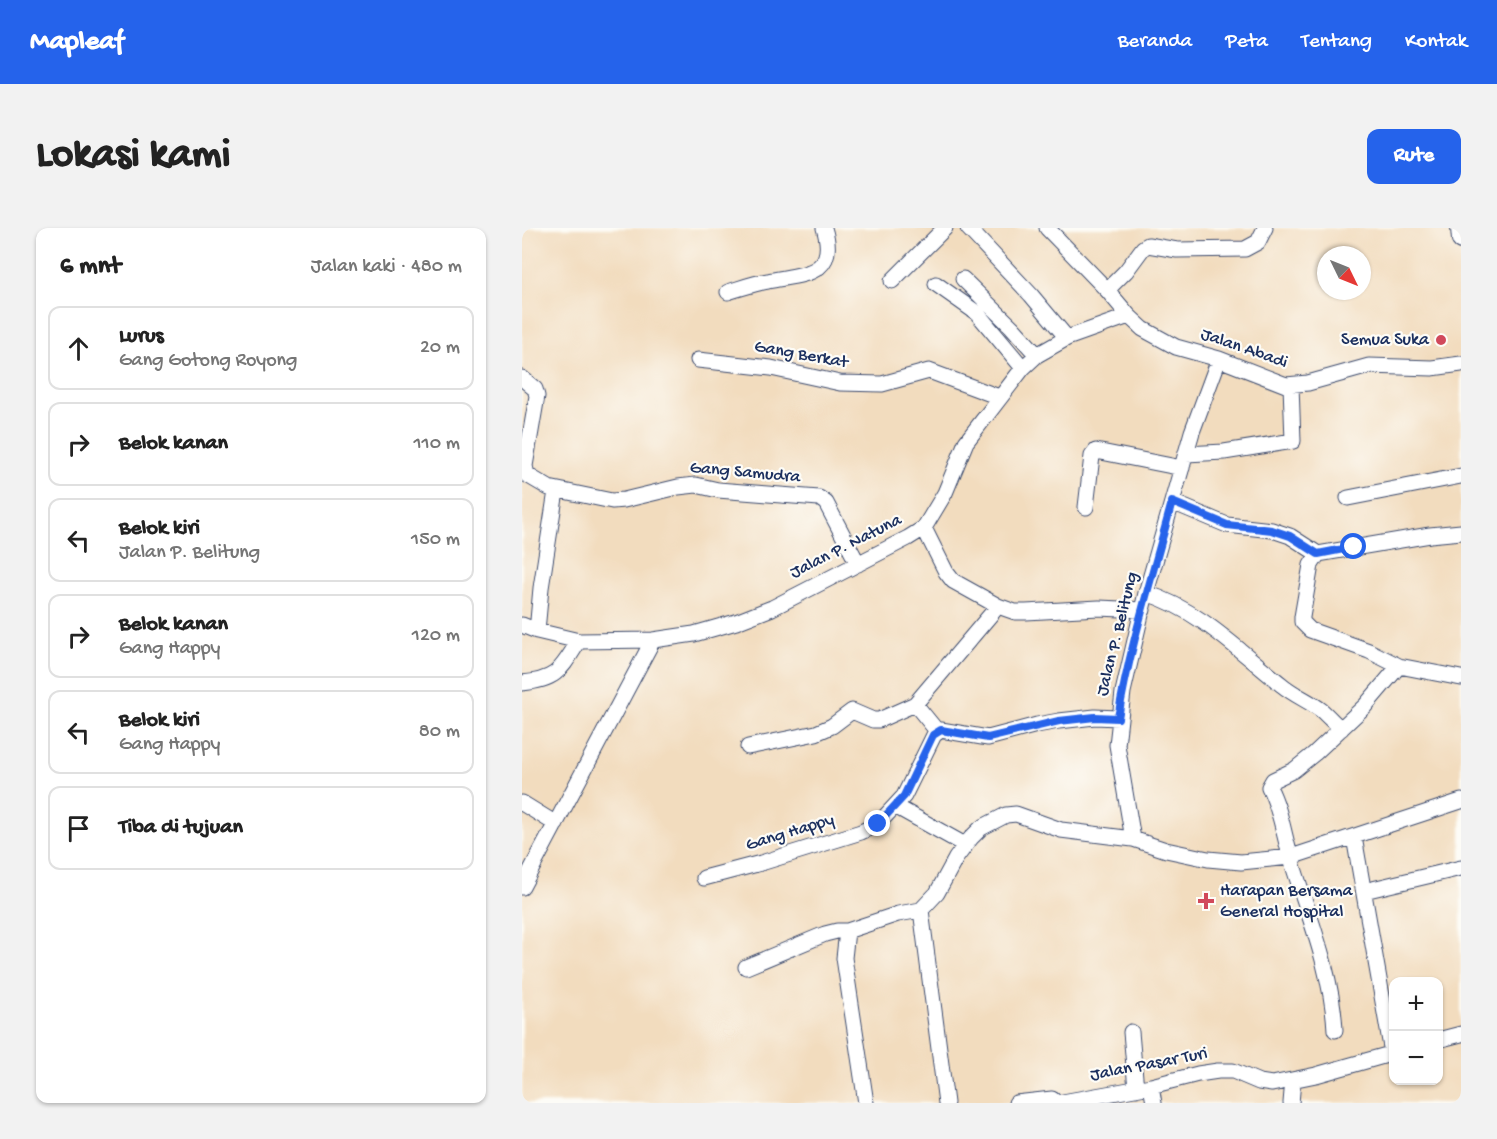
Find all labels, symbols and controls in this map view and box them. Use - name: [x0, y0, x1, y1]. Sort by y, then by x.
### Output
- text: Mapleaf: [30, 26, 124, 59]
- text: Beranda: [1118, 30, 1192, 55]
- text: Peta: [1225, 30, 1268, 55]
- text: Tentang: [1301, 30, 1372, 55]
- text: Kontak: [1405, 30, 1467, 55]
- button: Rute: [1367, 129, 1461, 184]
- text: Lokasi kami: [36, 132, 231, 181]
- north arrow: [1317, 246, 1371, 300]
- text: 6 mnt: [60, 252, 121, 283]
- text: Jalan kaki · 480 m: [311, 256, 462, 279]
- text: Lurus: [119, 324, 164, 350]
- street label: Jalan Abadi: [1198, 324, 1290, 374]
- place label: Semua Suka: [1341, 330, 1430, 351]
- icon: ahead: [62, 332, 95, 365]
- marker: Semua Suka: [1434, 333, 1448, 347]
- street label: Gang Berkat: [753, 336, 851, 374]
- text: 20 m: [420, 337, 460, 360]
- text: Gang Gotong Royong: [119, 350, 297, 373]
- icon: right: [62, 428, 95, 461]
- text: Belok kanan: [119, 431, 228, 457]
- text: 110 m: [414, 433, 460, 456]
- street label: Gang Samudra: [689, 458, 802, 488]
- street label: Jalan P. Natuna: [787, 509, 906, 584]
- text: Belok kiri: [119, 516, 200, 542]
- icon: left: [62, 524, 95, 557]
- text: 150 m: [411, 529, 460, 552]
- route start: [1340, 533, 1366, 559]
- text: Jalan P. Belitung: [119, 542, 260, 565]
- street label: Jalan P. Belitung: [1092, 570, 1144, 698]
- text: Belok kanan: [119, 612, 228, 638]
- icon: right: [62, 620, 95, 653]
- text: 120 m: [412, 625, 460, 648]
- text: Gang Happy: [119, 638, 220, 661]
- text: Belok kiri: [119, 708, 200, 734]
- icon: left: [62, 716, 95, 749]
- text: 80 m: [419, 721, 460, 744]
- text: Gang Happy: [119, 734, 220, 757]
- street label: Gang Happy: [743, 810, 837, 856]
- route end: [864, 810, 890, 836]
- icon: arrive: [62, 812, 95, 845]
- text: Tiba di tujuan: [119, 815, 243, 841]
- place label: Harapan Bersama General Hospital: [1220, 881, 1354, 923]
- marker: Harapan Bersama General Hospital: [1197, 892, 1215, 910]
- map controls: [1389, 977, 1443, 1085]
- button: +: [1389, 977, 1443, 1031]
- button: −: [1389, 1031, 1443, 1085]
- street label: Jalan Pasar Turi: [1089, 1043, 1210, 1087]

